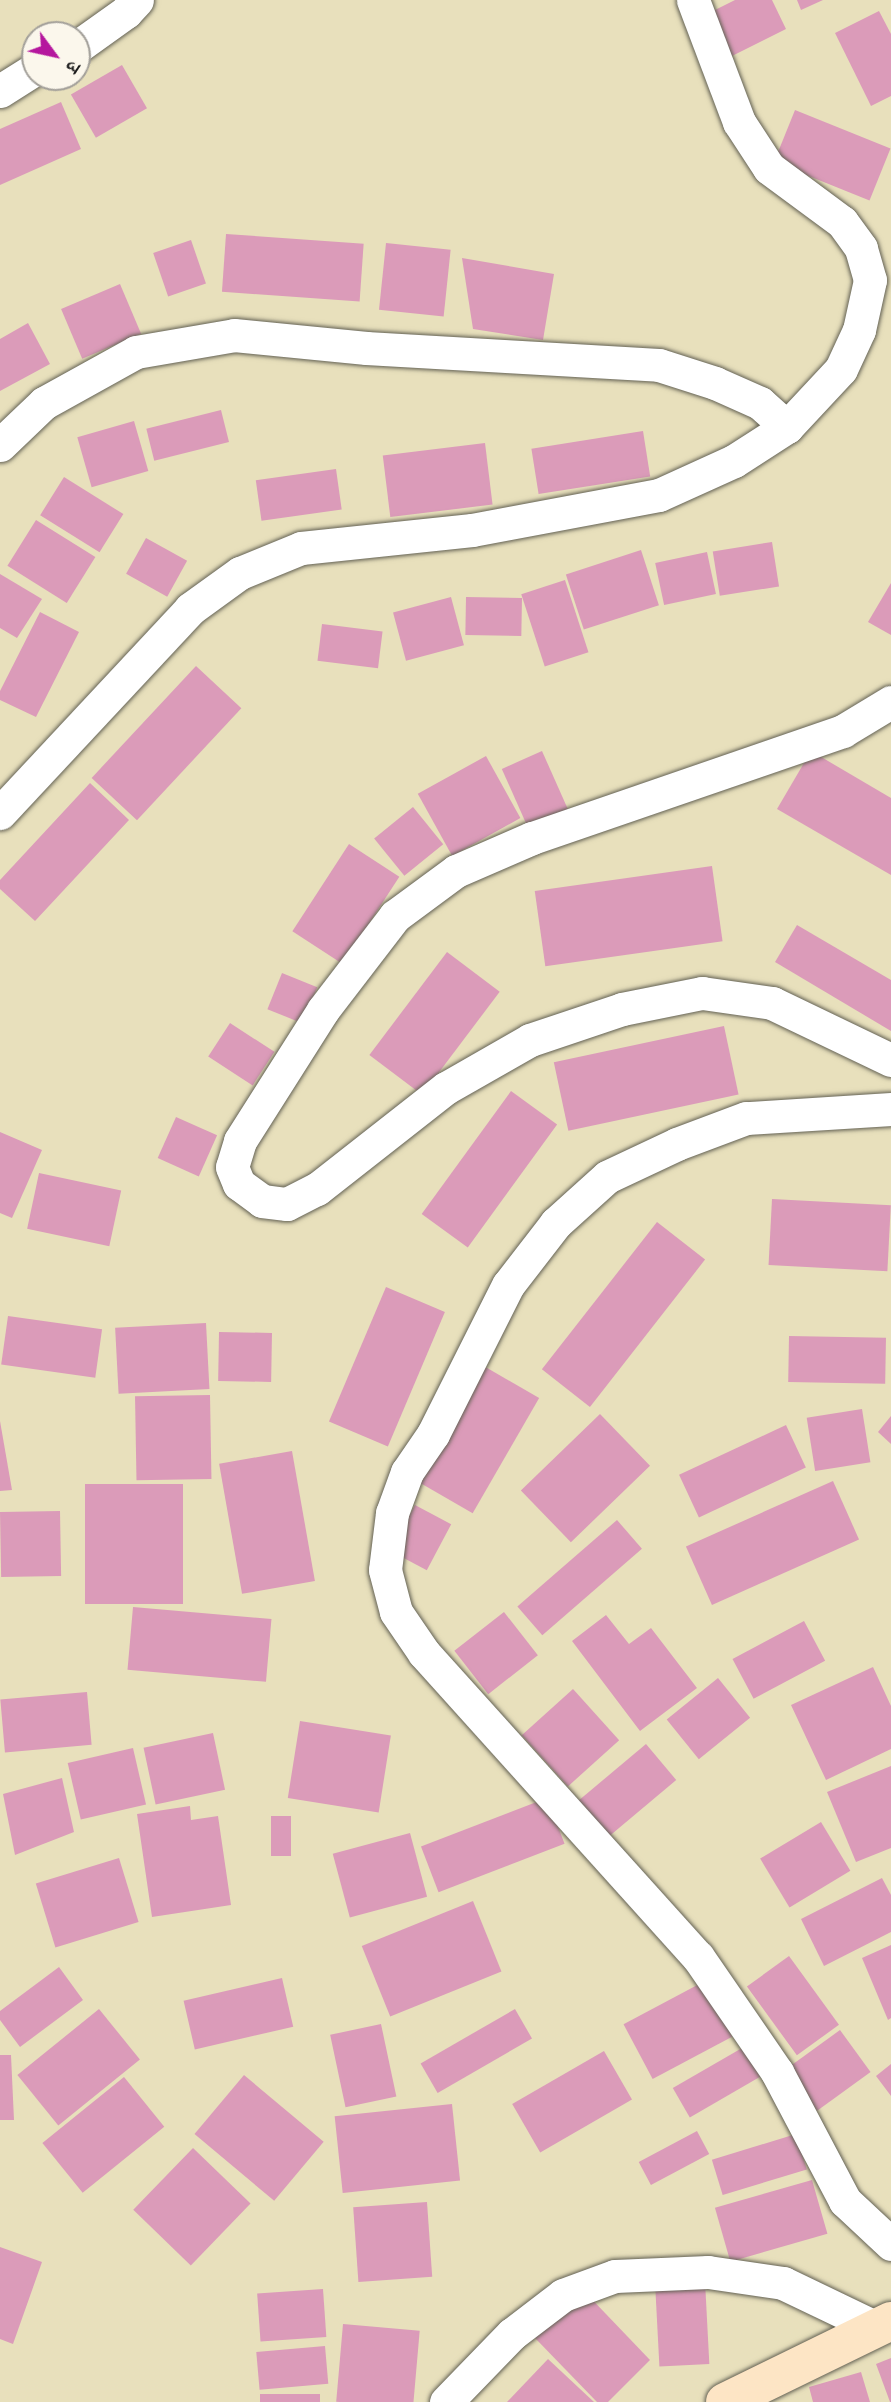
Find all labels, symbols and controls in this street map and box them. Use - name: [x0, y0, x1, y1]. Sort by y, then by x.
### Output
- north arrow: [21, 21, 91, 91]
- text: उ: [60, 56, 85, 77]

